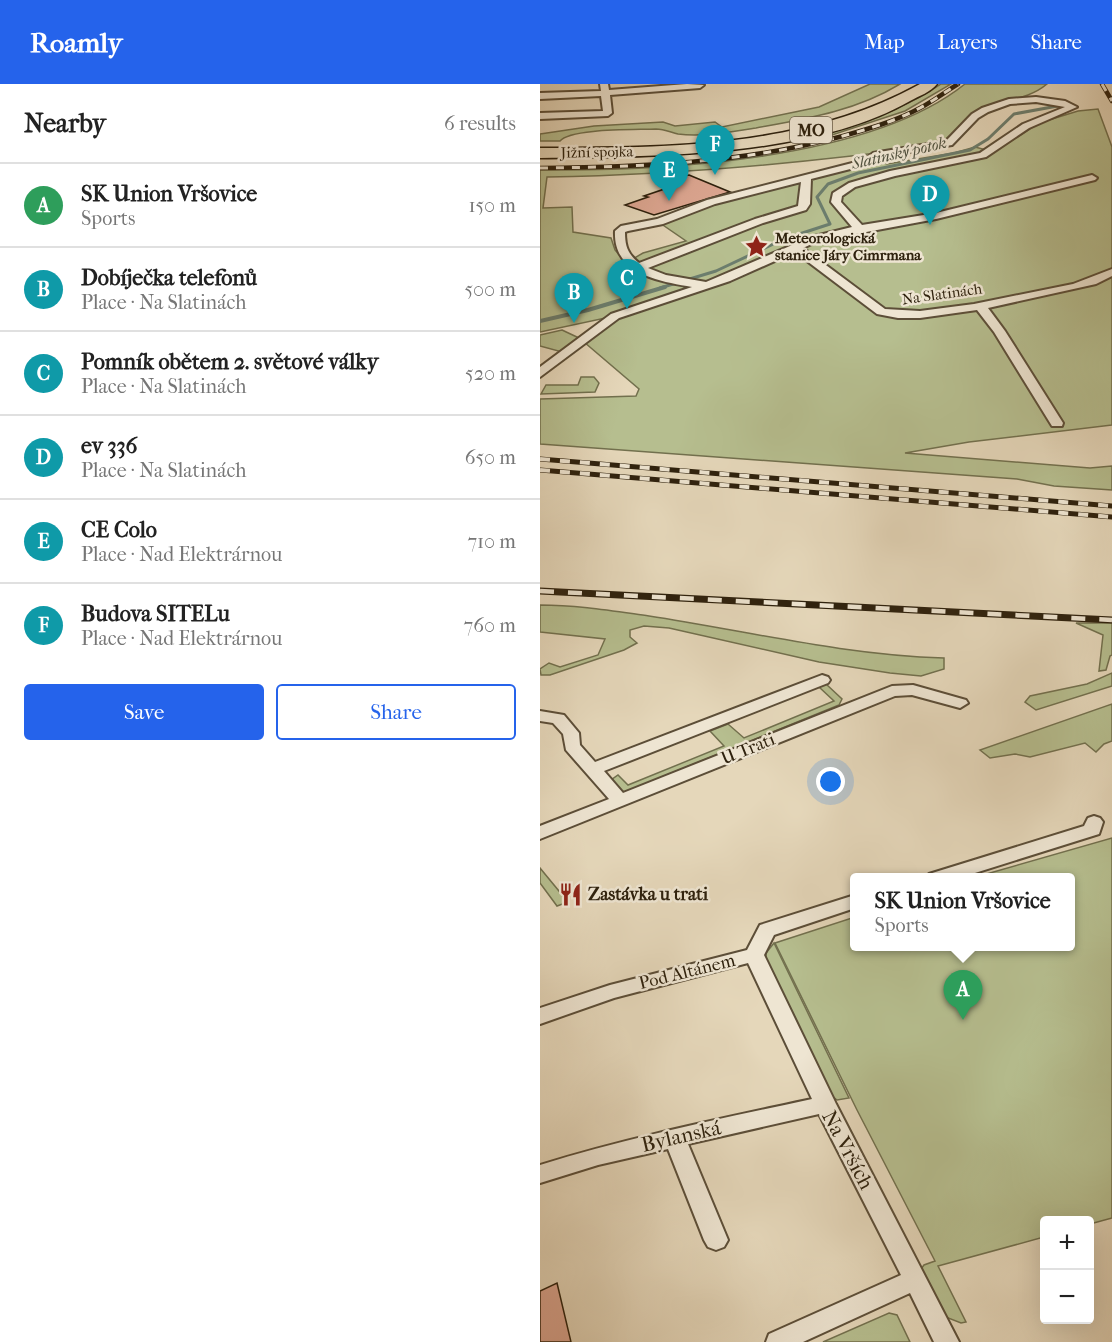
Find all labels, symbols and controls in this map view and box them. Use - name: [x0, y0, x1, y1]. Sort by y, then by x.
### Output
- text: Roamly: [30, 26, 122, 59]
- text: Map: [864, 30, 905, 54]
- text: Layers: [938, 30, 997, 54]
- text: Share: [1030, 30, 1082, 54]
- text: Nearby: [24, 108, 106, 139]
- text: 6 results: [444, 112, 516, 135]
- road number: MO: [790, 117, 832, 143]
- pin: F: [696, 126, 735, 175]
- water label: Slatinský potok: [849, 133, 948, 173]
- street label: Jižní spojka: [560, 142, 634, 162]
- pin: E: [650, 152, 688, 201]
- pin: D: [910, 176, 950, 225]
- text: SK Union Vršovice: [81, 181, 257, 207]
- text: A: [37, 194, 50, 217]
- text: 150 m: [468, 194, 516, 217]
- text: Sports: [81, 207, 135, 230]
- place label: Meteorologická stanice Járy Cimrmana: [774, 229, 922, 264]
- place icon: Meteorologická stanice Járy Cimrmana: [744, 234, 770, 260]
- pin: C: [608, 260, 646, 309]
- text: Dobíječka telefonů: [81, 265, 257, 291]
- pin: B: [555, 274, 594, 323]
- text: B: [37, 278, 50, 301]
- text: 500 m: [464, 278, 516, 301]
- street label: Na Slatinách: [901, 279, 984, 309]
- text: Place · Na Slatinách: [81, 291, 246, 314]
- text: Pomník obětem 2. světové války: [81, 349, 378, 375]
- text: C: [37, 362, 50, 385]
- text: 520 m: [465, 362, 516, 385]
- text: Place · Na Slatinách: [81, 375, 246, 398]
- text: ev 336: [81, 433, 137, 459]
- text: D: [36, 446, 51, 469]
- text: 650 m: [465, 446, 516, 469]
- text: Place · Na Slatinách: [81, 459, 246, 482]
- text: CE Colo: [81, 517, 157, 543]
- text: E: [37, 530, 50, 553]
- text: 710 m: [467, 530, 516, 553]
- text: Place · Nad Elektrárnou: [81, 543, 282, 566]
- text: Budova SITELu: [81, 601, 230, 627]
- text: F: [38, 614, 49, 637]
- text: 760 m: [464, 614, 516, 637]
- text: Place · Nad Elektrárnou: [81, 627, 282, 650]
- button: Save: [24, 684, 264, 740]
- button: Share: [276, 684, 516, 740]
- street label: U Trati: [718, 728, 779, 769]
- your location: [816, 767, 845, 796]
- popup: [850, 873, 1075, 951]
- restaurant icon: Zastávka u trati: [557, 881, 583, 907]
- place label: Zastávka u trati: [588, 884, 709, 905]
- text: SK Union Vršovice: [874, 888, 1051, 914]
- text: Sports: [874, 914, 929, 937]
- street label: Pod Altánem: [637, 950, 737, 994]
- pin: A: [944, 970, 982, 1020]
- street label: Na Vrších: [817, 1106, 879, 1194]
- street label: Bylanská: [639, 1115, 723, 1157]
- map controls: [1040, 1216, 1094, 1324]
- button: +: [1040, 1216, 1094, 1270]
- button: −: [1040, 1270, 1094, 1324]

